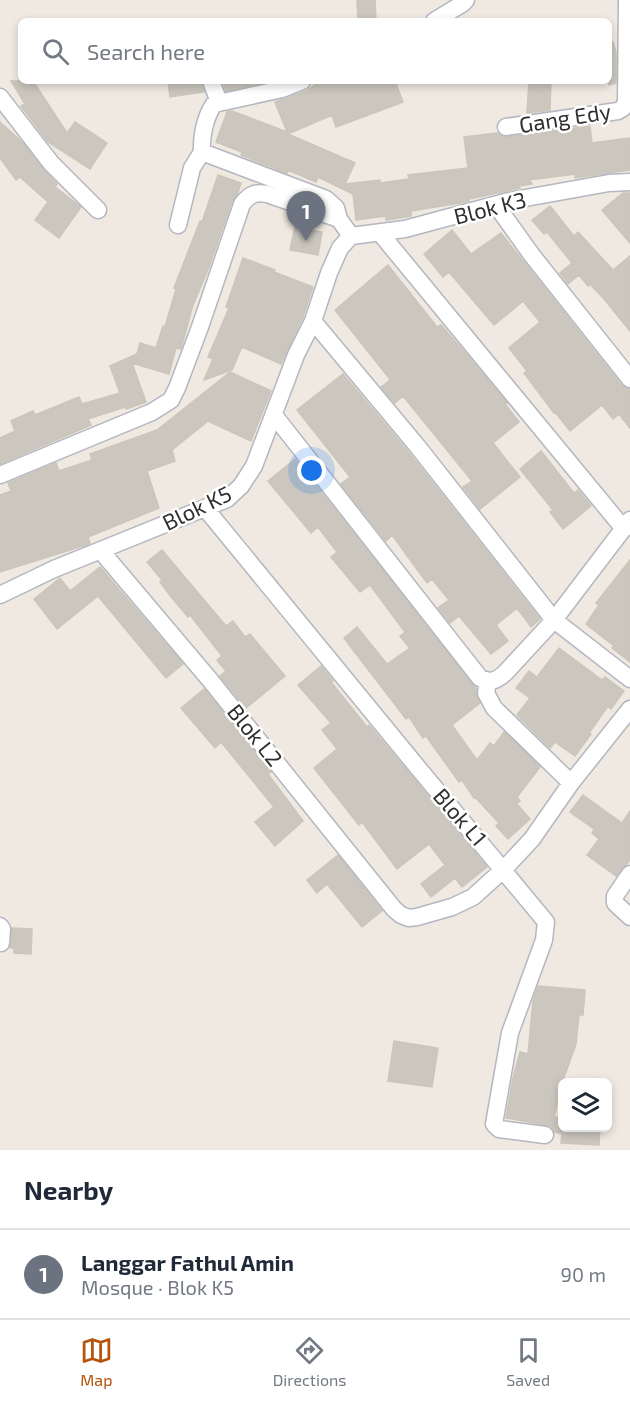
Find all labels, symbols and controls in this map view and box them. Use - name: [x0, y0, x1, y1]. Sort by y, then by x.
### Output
- search box: [18, 18, 612, 84]
- icon: search: [39, 35, 72, 68]
- text: Search here: [87, 38, 205, 64]
- street label: Gang Edy: [517, 97, 613, 137]
- street label: Blok K3: [451, 185, 529, 229]
- pin: 1: [286, 192, 326, 241]
- your location: [297, 456, 326, 485]
- street label: Blok K5: [158, 479, 235, 535]
- street label: Blok L2: [223, 698, 289, 771]
- street label: Blok L1: [429, 782, 493, 850]
- map controls: [558, 1078, 612, 1132]
- button: layers: [558, 1078, 612, 1132]
- text: Nearby: [24, 1174, 113, 1205]
- text: Langgar Fathul Amin: [81, 1249, 294, 1275]
- text: 1: [39, 1262, 48, 1286]
- text: 90 m: [561, 1262, 606, 1286]
- text: Mosque · Blok K5: [81, 1275, 234, 1299]
- tab: Map: [80, 1334, 113, 1389]
- tab: Directions: [273, 1334, 346, 1389]
- tab: Saved: [506, 1334, 550, 1389]

